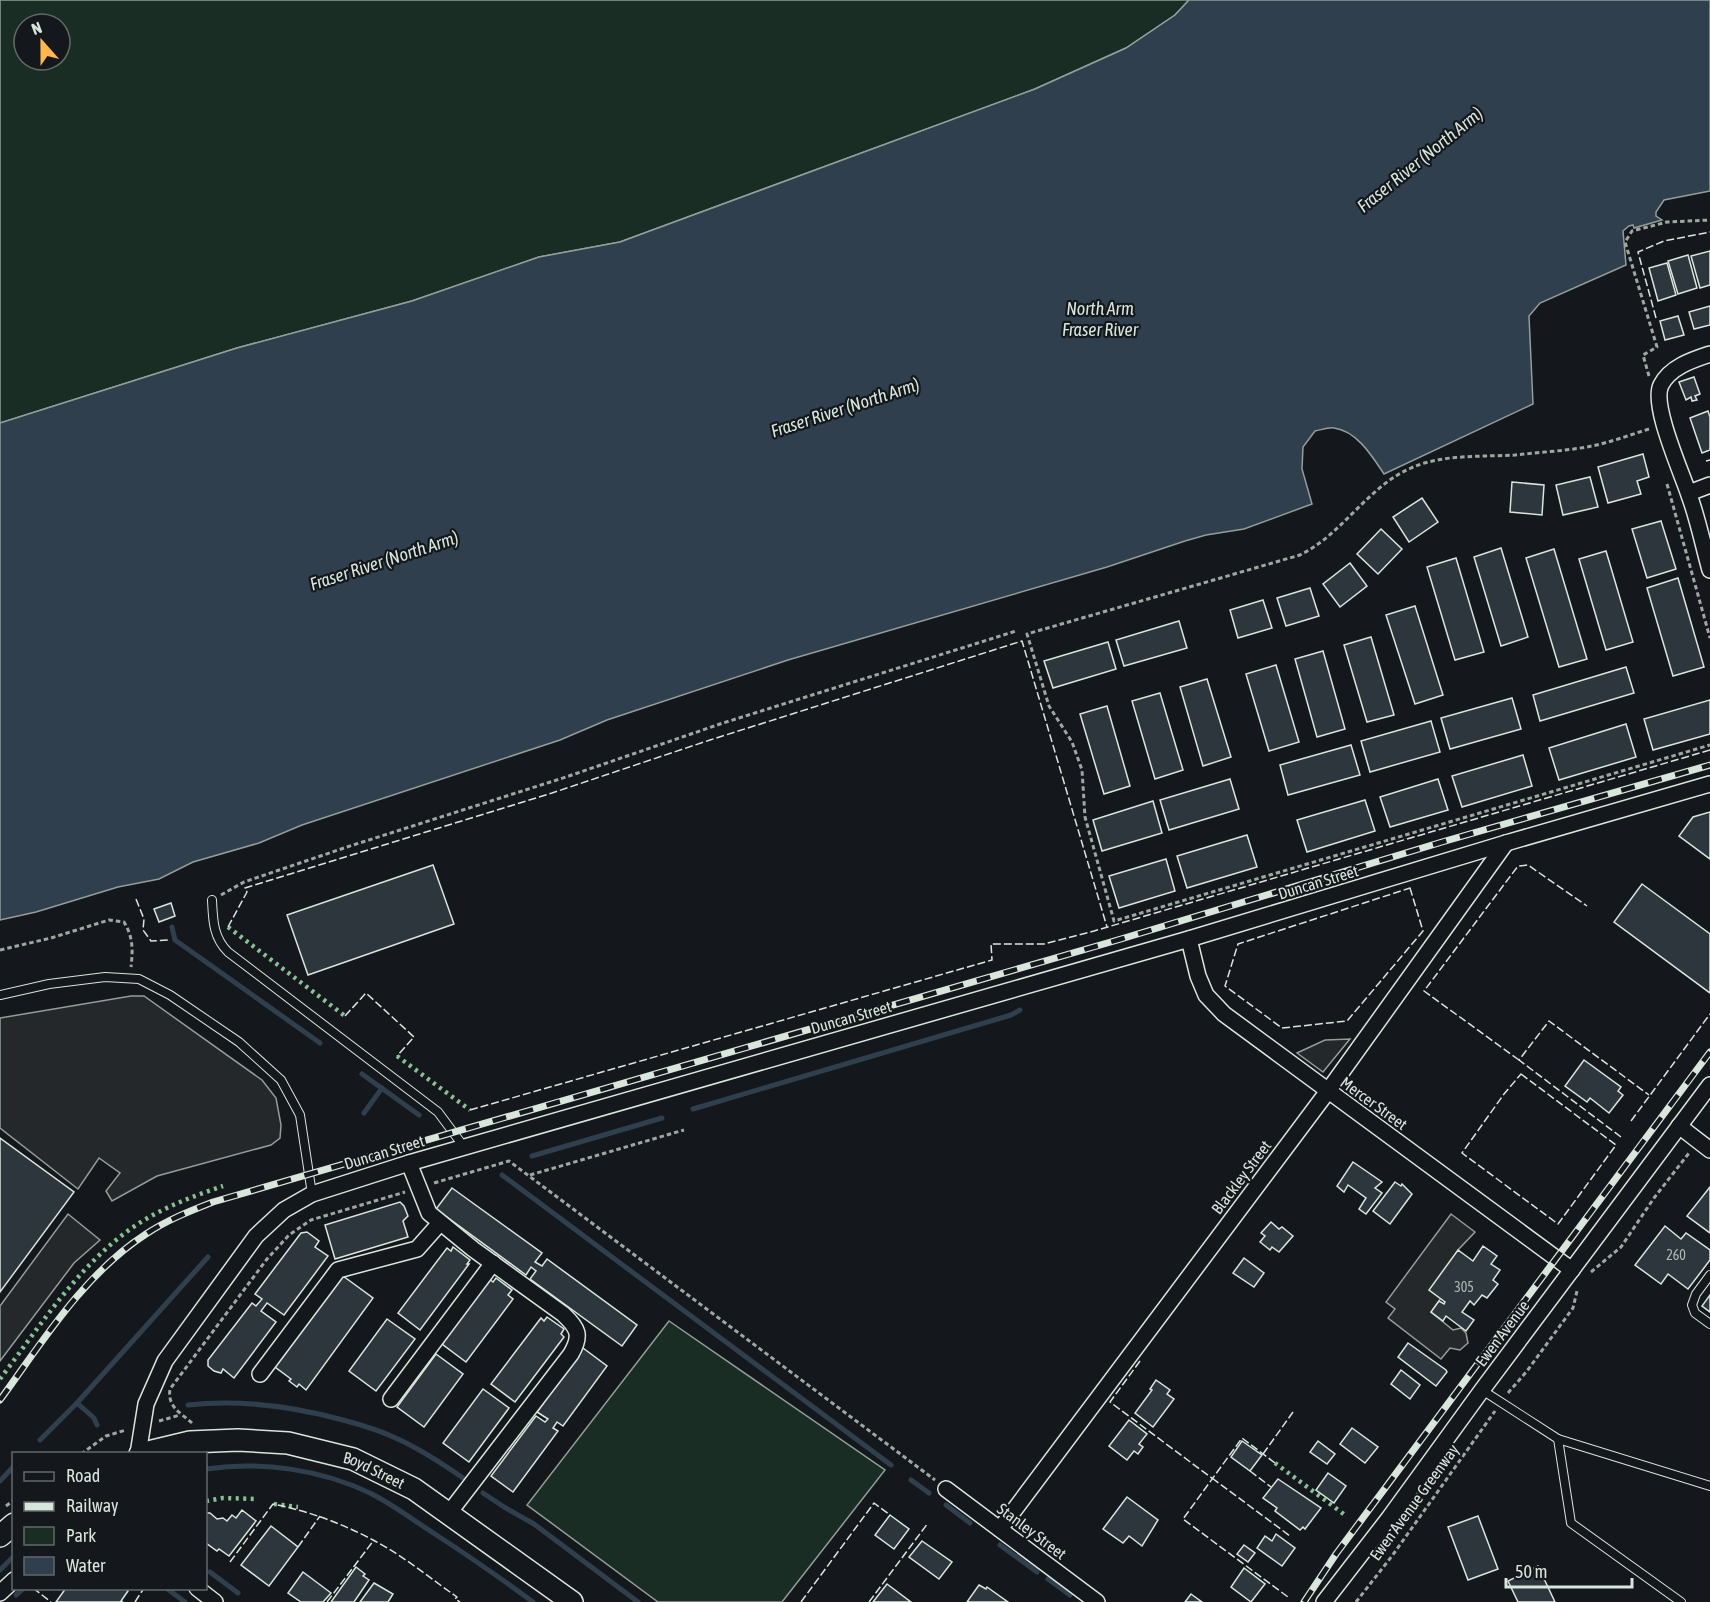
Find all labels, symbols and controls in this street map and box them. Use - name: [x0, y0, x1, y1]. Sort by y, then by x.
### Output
- north arrow: [12, 12, 72, 72]
- text: N: [29, 18, 44, 38]
- water label: Fraser River (North Arm): [1353, 103, 1487, 217]
- water label: North Arm Fraser River: [1062, 298, 1139, 340]
- water label: Fraser River (North Arm): [768, 374, 922, 441]
- water label: Fraser River (North Arm): [307, 527, 461, 594]
- street label: Duncan Street: [1276, 861, 1361, 903]
- street label: Duncan Street: [809, 997, 894, 1037]
- street label: Mercer Street: [1337, 1073, 1411, 1133]
- street label: Duncan Street: [342, 1131, 427, 1173]
- street label: Blackley Street: [1208, 1136, 1275, 1218]
- house number: 260: [1666, 1247, 1686, 1263]
- house number: 305: [1454, 1279, 1474, 1295]
- street label: Ewen Avenue: [1471, 1297, 1533, 1369]
- street label: Ewen Avenue Greenway: [1366, 1440, 1463, 1564]
- street label: Boyd Street: [341, 1448, 408, 1492]
- legend: [12, 1452, 207, 1590]
- text: Road: [66, 1465, 100, 1486]
- text: Railway: [66, 1495, 118, 1516]
- street label: Stanley Street: [993, 1499, 1070, 1564]
- text: Park: [66, 1525, 96, 1546]
- scale bar: [1506, 1551, 1632, 1589]
- text: Water: [66, 1555, 106, 1576]
- text: 50 m: [1515, 1561, 1547, 1582]

